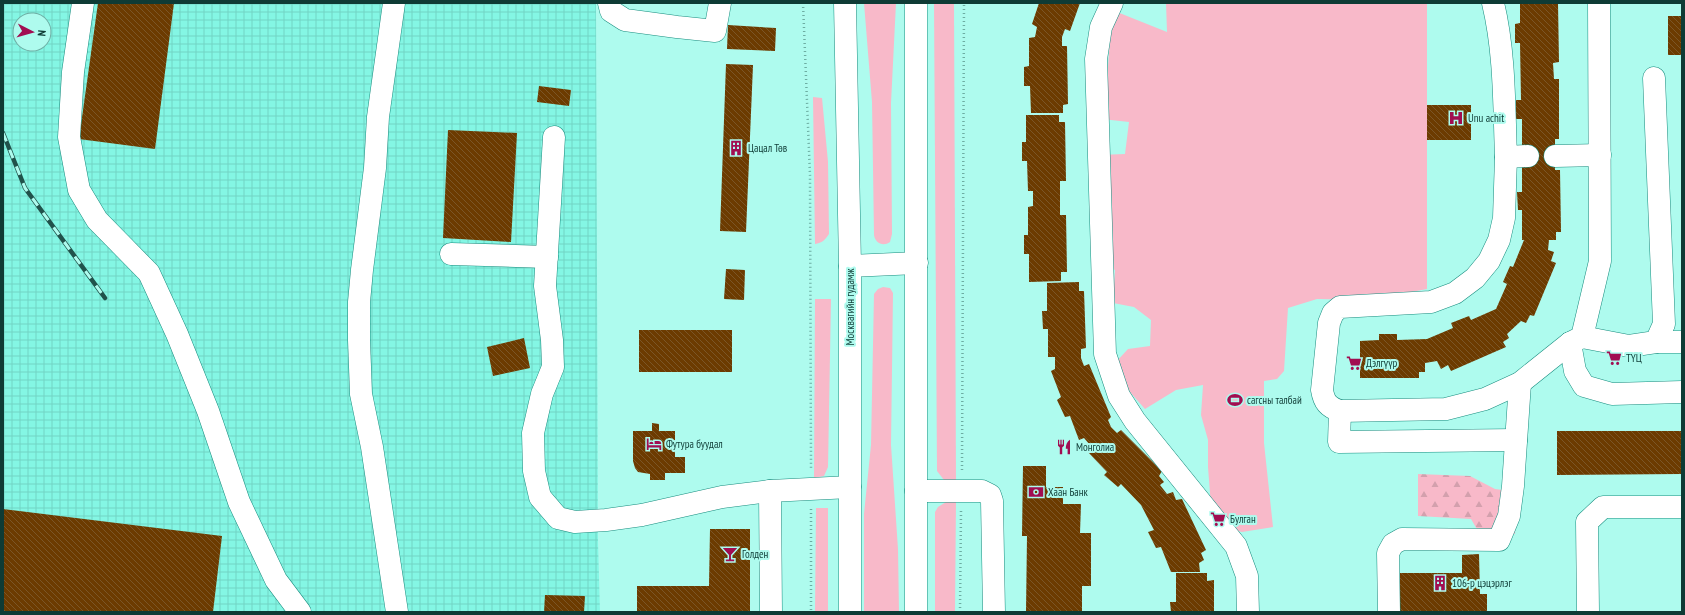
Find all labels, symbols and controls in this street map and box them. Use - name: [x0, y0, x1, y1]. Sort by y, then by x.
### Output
- north arrow: [12, 12, 52, 52]
- text: N: [35, 29, 49, 37]
- hospital icon: Unu achit: [1447, 109, 1465, 127]
- place label: Unu achit: [1468, 111, 1504, 125]
- building icon: Цацал Төв: [727, 139, 745, 157]
- place label: Цацал Төв: [748, 141, 788, 155]
- street label: Москвагийн гудамж: [843, 268, 857, 345]
- supermarket icon: ТҮЦ: [1605, 349, 1623, 367]
- place label: ТҮЦ: [1626, 351, 1642, 365]
- supermarket icon: Дэлгүүр: [1345, 354, 1363, 372]
- place label: Дэлгүүр: [1366, 356, 1397, 370]
- sports icon: сагсны талбай: [1226, 391, 1244, 409]
- place label: сагсны талбай: [1247, 393, 1302, 407]
- hotel icon: Футура буудал: [645, 435, 663, 453]
- place label: Футура буудал: [666, 437, 723, 451]
- restaurant icon: Монголиа: [1055, 438, 1073, 456]
- place label: Монголиа: [1076, 440, 1114, 454]
- bank icon: Хаан Банк: [1027, 483, 1045, 501]
- place label: Хаан Банк: [1048, 485, 1088, 499]
- supermarket icon: Булган: [1209, 510, 1227, 528]
- place label: Булган: [1230, 512, 1256, 526]
- bar icon: Голден: [721, 545, 739, 563]
- place label: Голден: [742, 547, 769, 561]
- building icon: 106-р цэцэрлэг: [1431, 574, 1449, 592]
- place label: 106-р цэцэрлэг: [1452, 576, 1512, 590]

